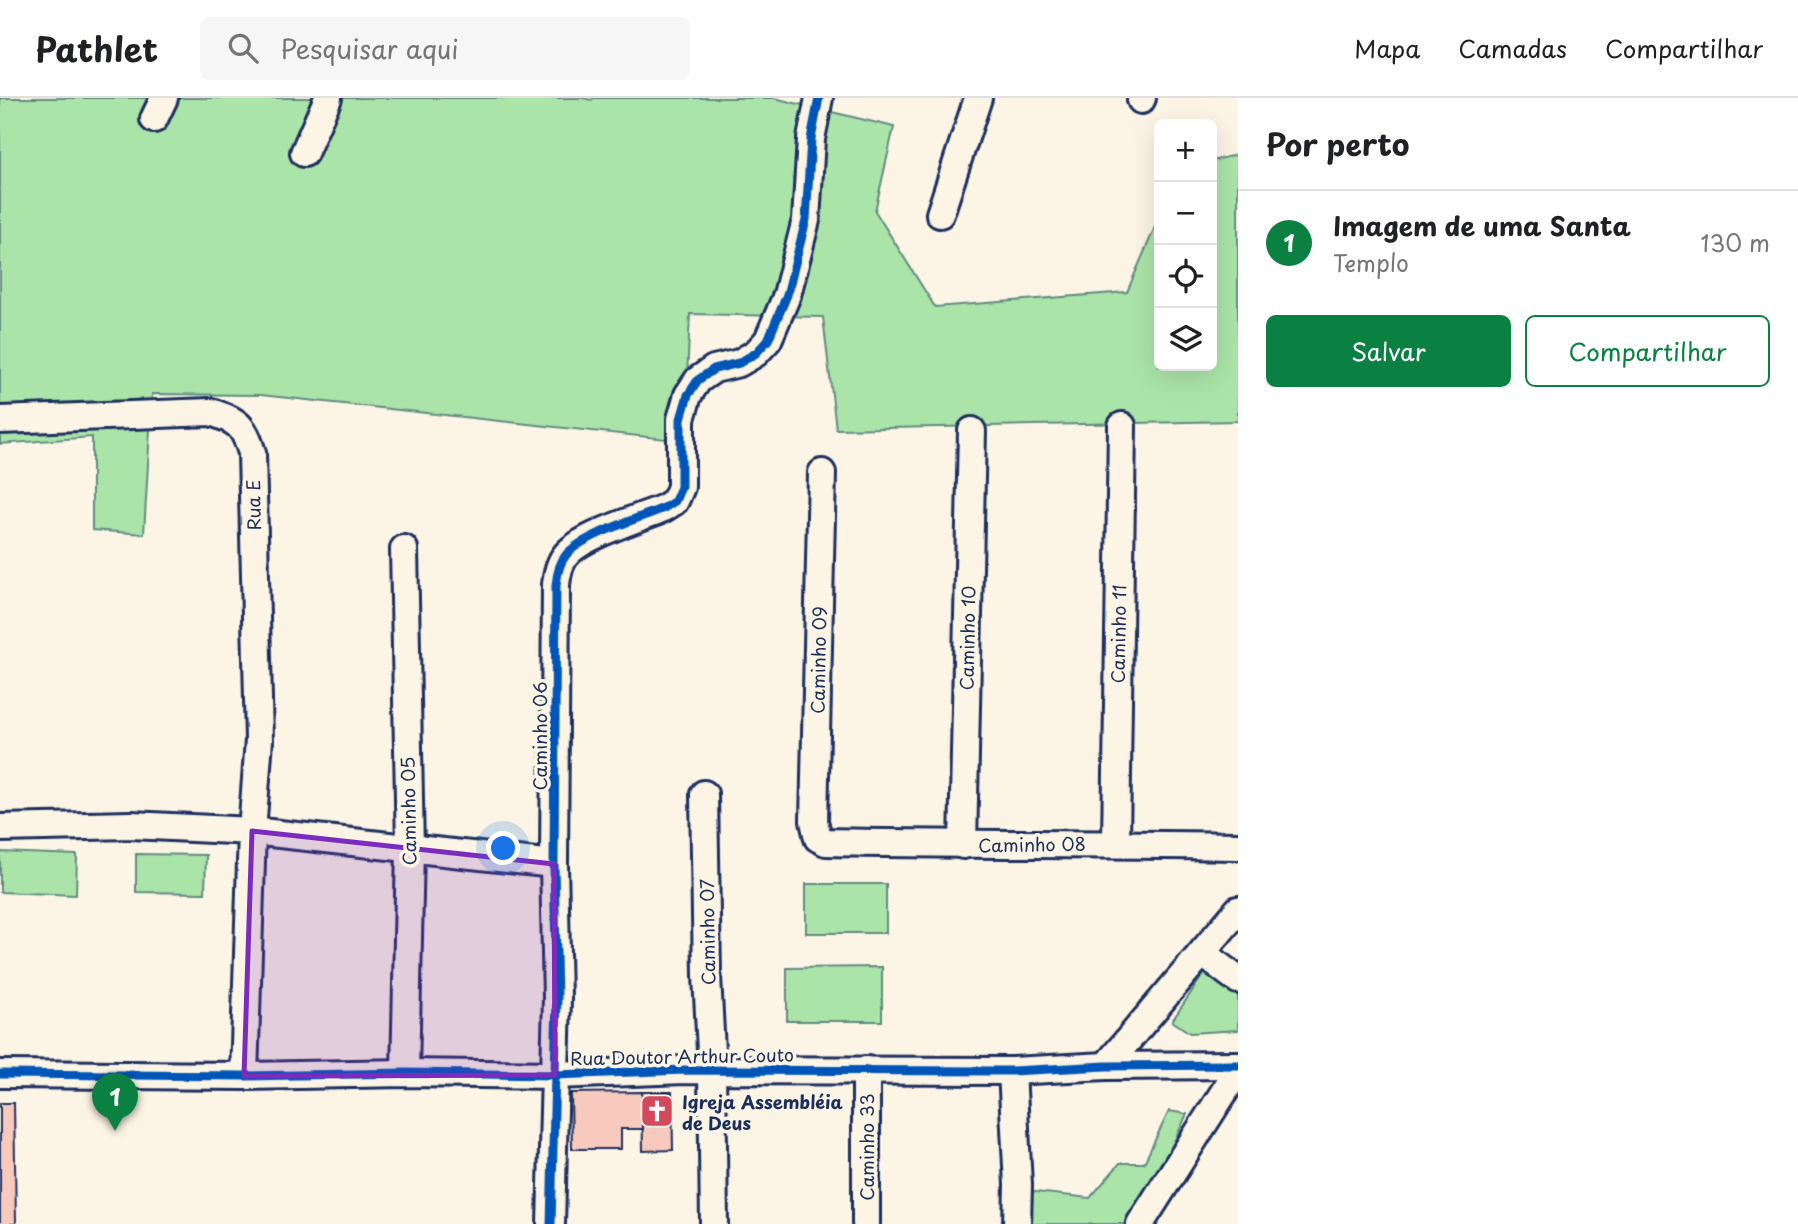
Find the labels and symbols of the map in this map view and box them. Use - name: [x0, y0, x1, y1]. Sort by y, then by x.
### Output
- street label: Rua E: [239, 479, 267, 531]
- street label: Caminho 11: [1104, 584, 1132, 684]
- street label: Caminho 10: [953, 585, 981, 691]
- street label: Caminho 09: [804, 606, 832, 714]
- street label: Caminho 06: [526, 681, 553, 791]
- street label: Caminho 05: [394, 756, 422, 866]
- street label: Caminho 08: [978, 830, 1086, 858]
- your location: [486, 831, 520, 865]
- street label: Caminho 07: [693, 879, 721, 985]
- street label: Rua Doutor Arthur Couto: [570, 1041, 794, 1071]
- pin: 1: [92, 1073, 138, 1131]
- place label: Igreja Assembléia de Deus: [682, 1088, 844, 1136]
- church icon: Igreja Assembléia de Deus: [638, 1092, 676, 1130]
- street label: Caminho 33: [853, 1093, 880, 1201]

